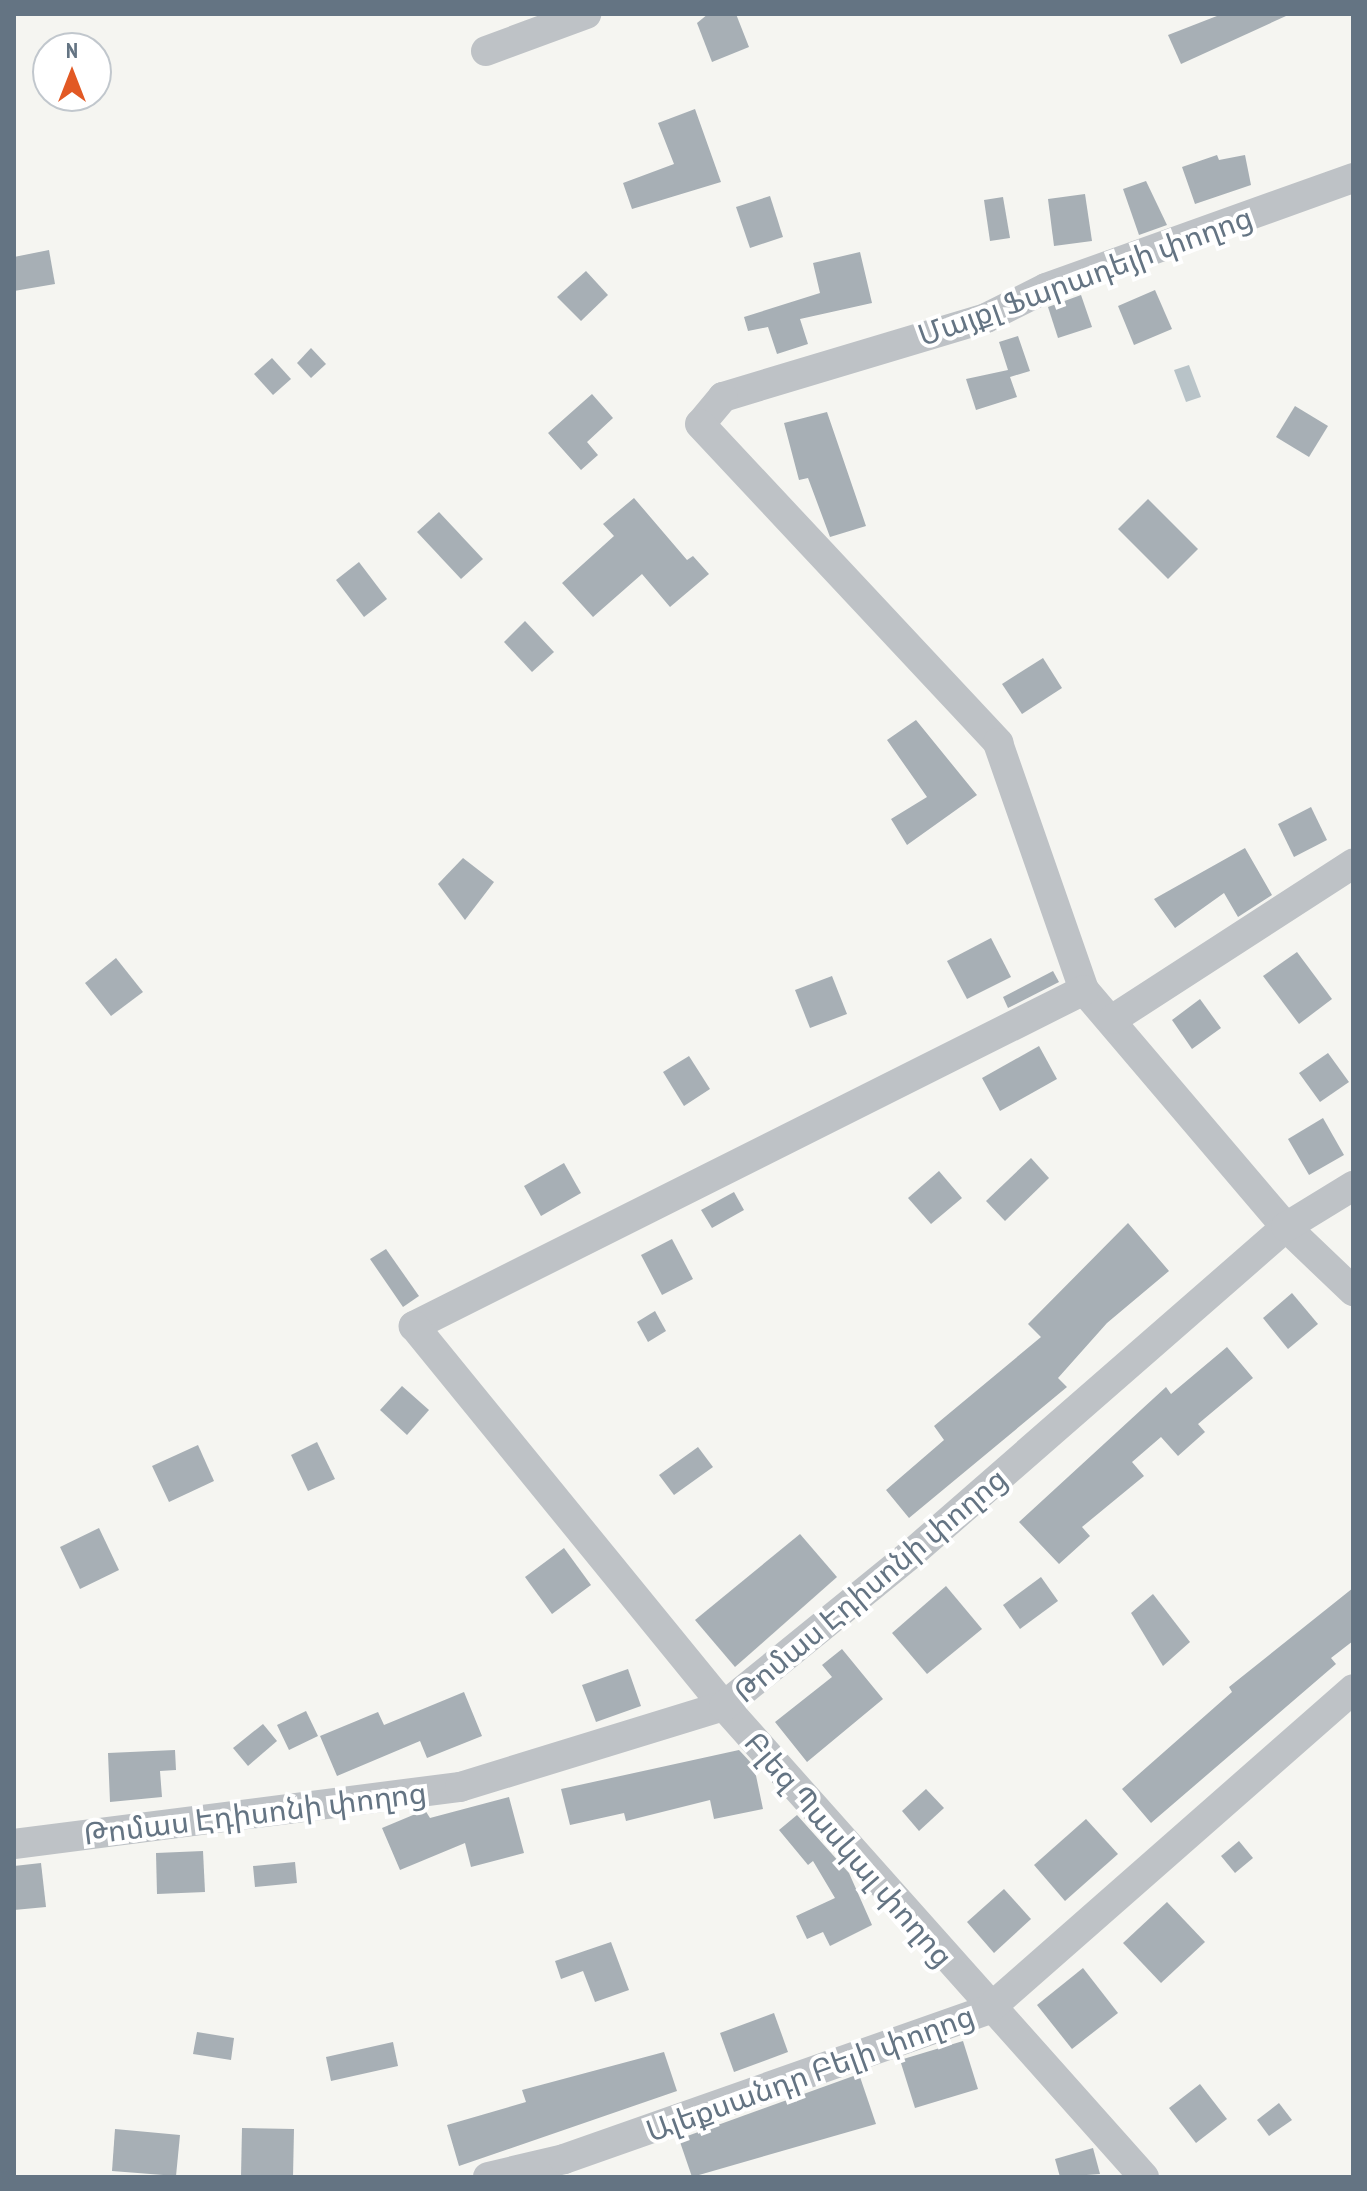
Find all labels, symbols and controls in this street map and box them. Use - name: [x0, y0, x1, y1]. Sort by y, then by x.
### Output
- north arrow: [32, 32, 112, 112]
- text: N: [66, 36, 78, 64]
- street label: Մայքլ Ֆարադեյի փողոց: [913, 199, 1257, 353]
- street label: Թոմաս Էդիսոնի փողոց: [726, 1460, 1014, 1710]
- street label: Բլեզ Պասկալ փողոց: [737, 1724, 961, 1974]
- street label: Թոմաս Էդիսոնի փողոց: [82, 1774, 428, 1852]
- street label: Ալեքսանդր Բելի փողոց: [641, 1997, 979, 2149]

